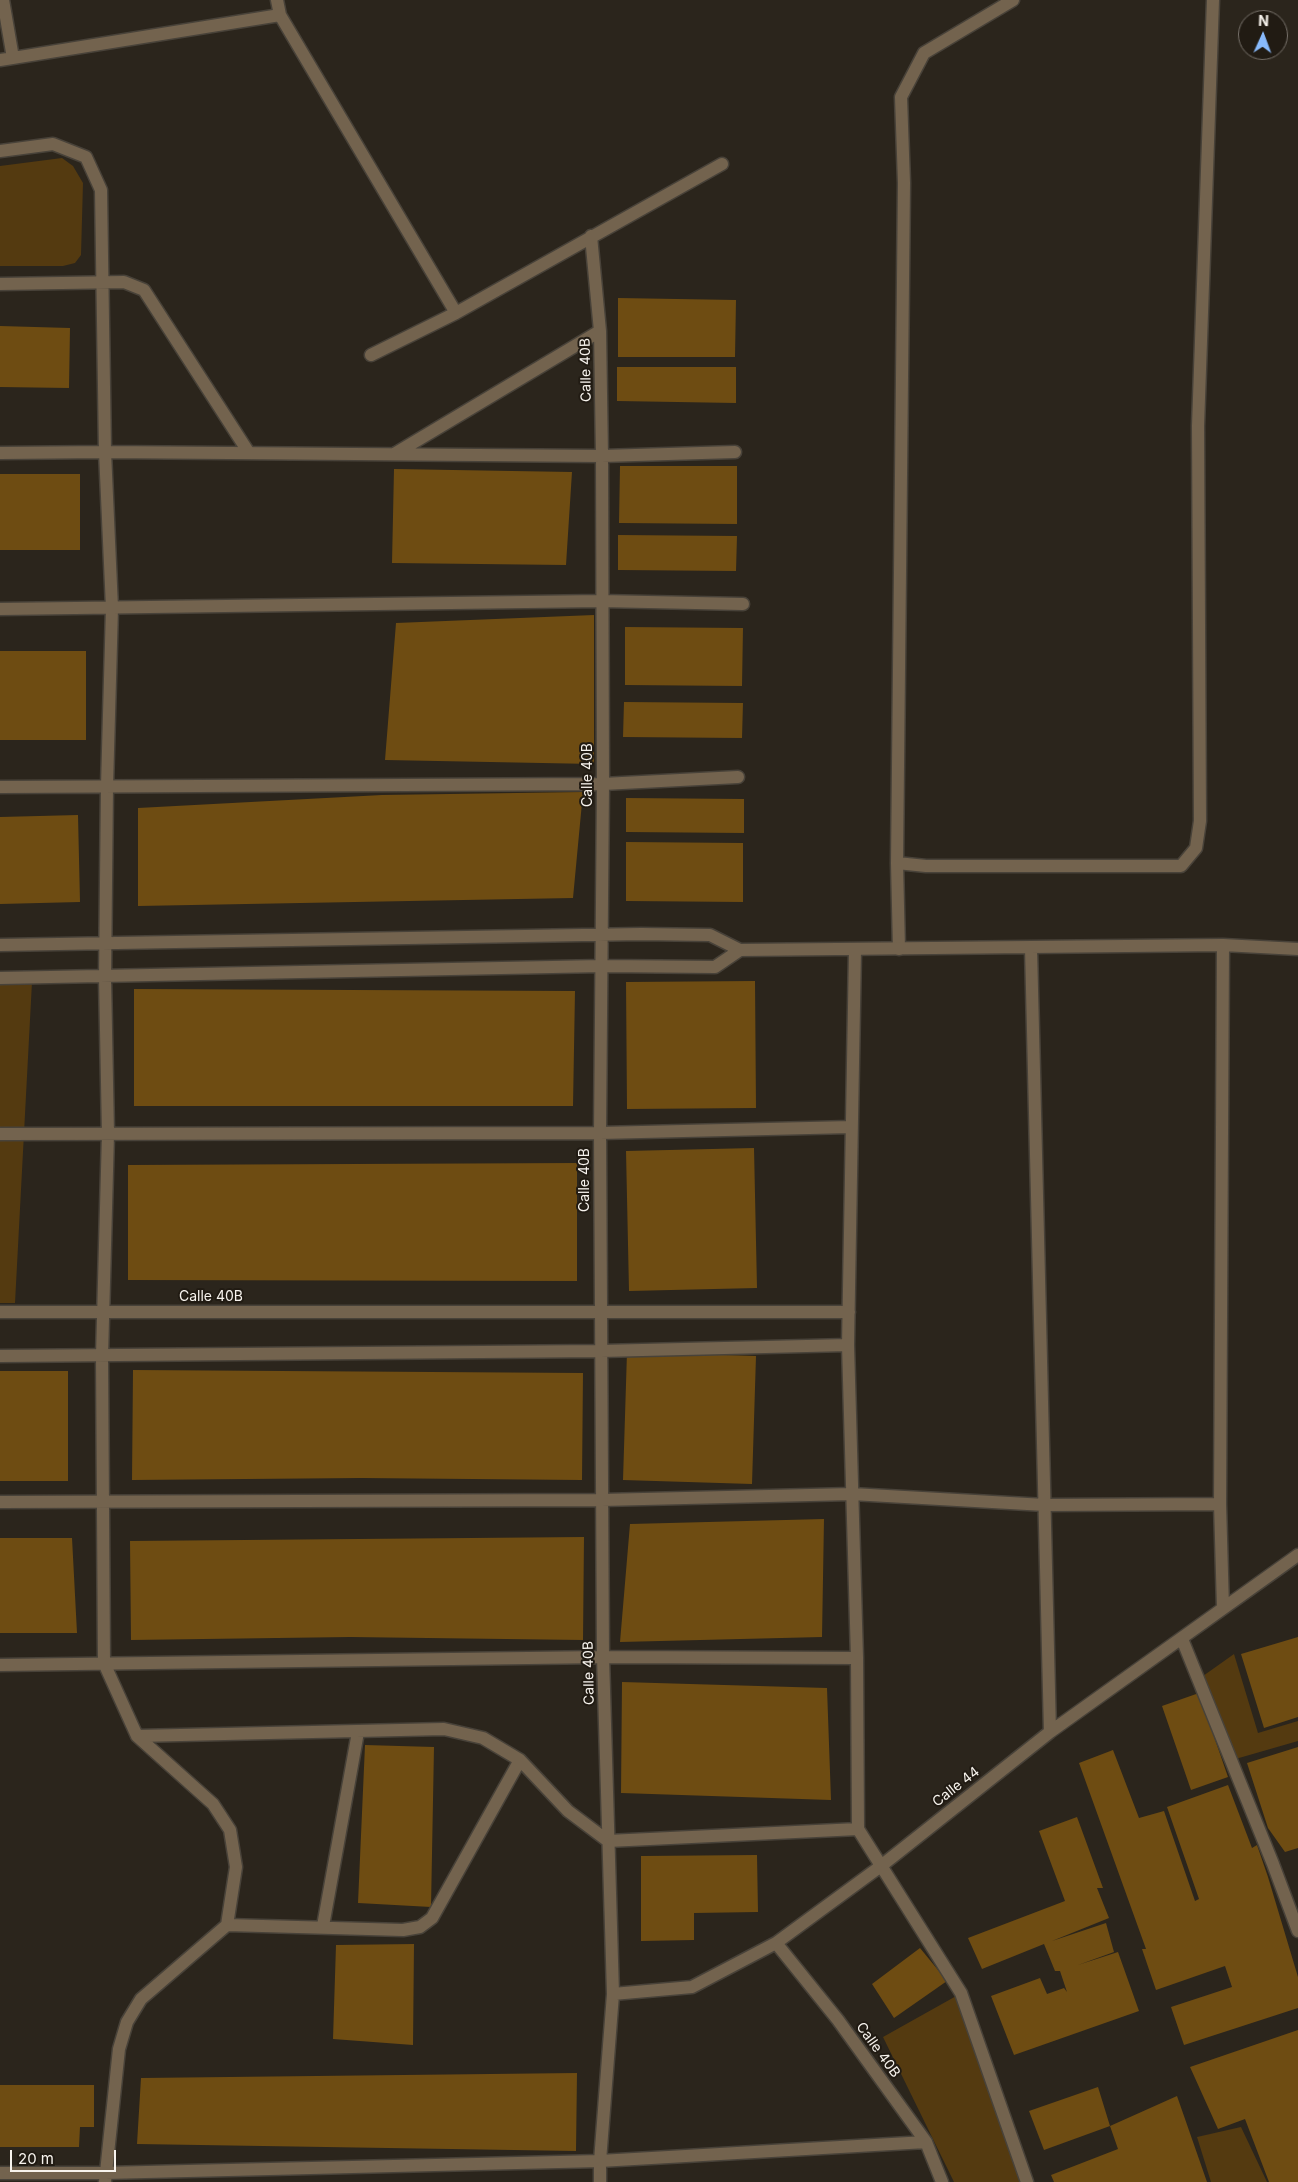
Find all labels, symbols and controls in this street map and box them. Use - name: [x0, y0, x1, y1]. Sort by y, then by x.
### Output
- north arrow: [1238, 10, 1288, 60]
- text: N: [1258, 12, 1269, 29]
- street label: Calle 40B: [577, 338, 595, 402]
- street label: Calle 40B: [580, 743, 596, 807]
- street label: Calle 40B: [577, 1148, 593, 1212]
- street label: Calle 40B: [179, 1289, 243, 1305]
- street label: Calle 40B: [580, 1641, 598, 1705]
- street label: Calle 44: [929, 1763, 983, 1811]
- street label: Calle 40B: [852, 2019, 904, 2081]
- scale bar: [12, 2140, 119, 2172]
- text: 20 m: [18, 2149, 54, 2168]

